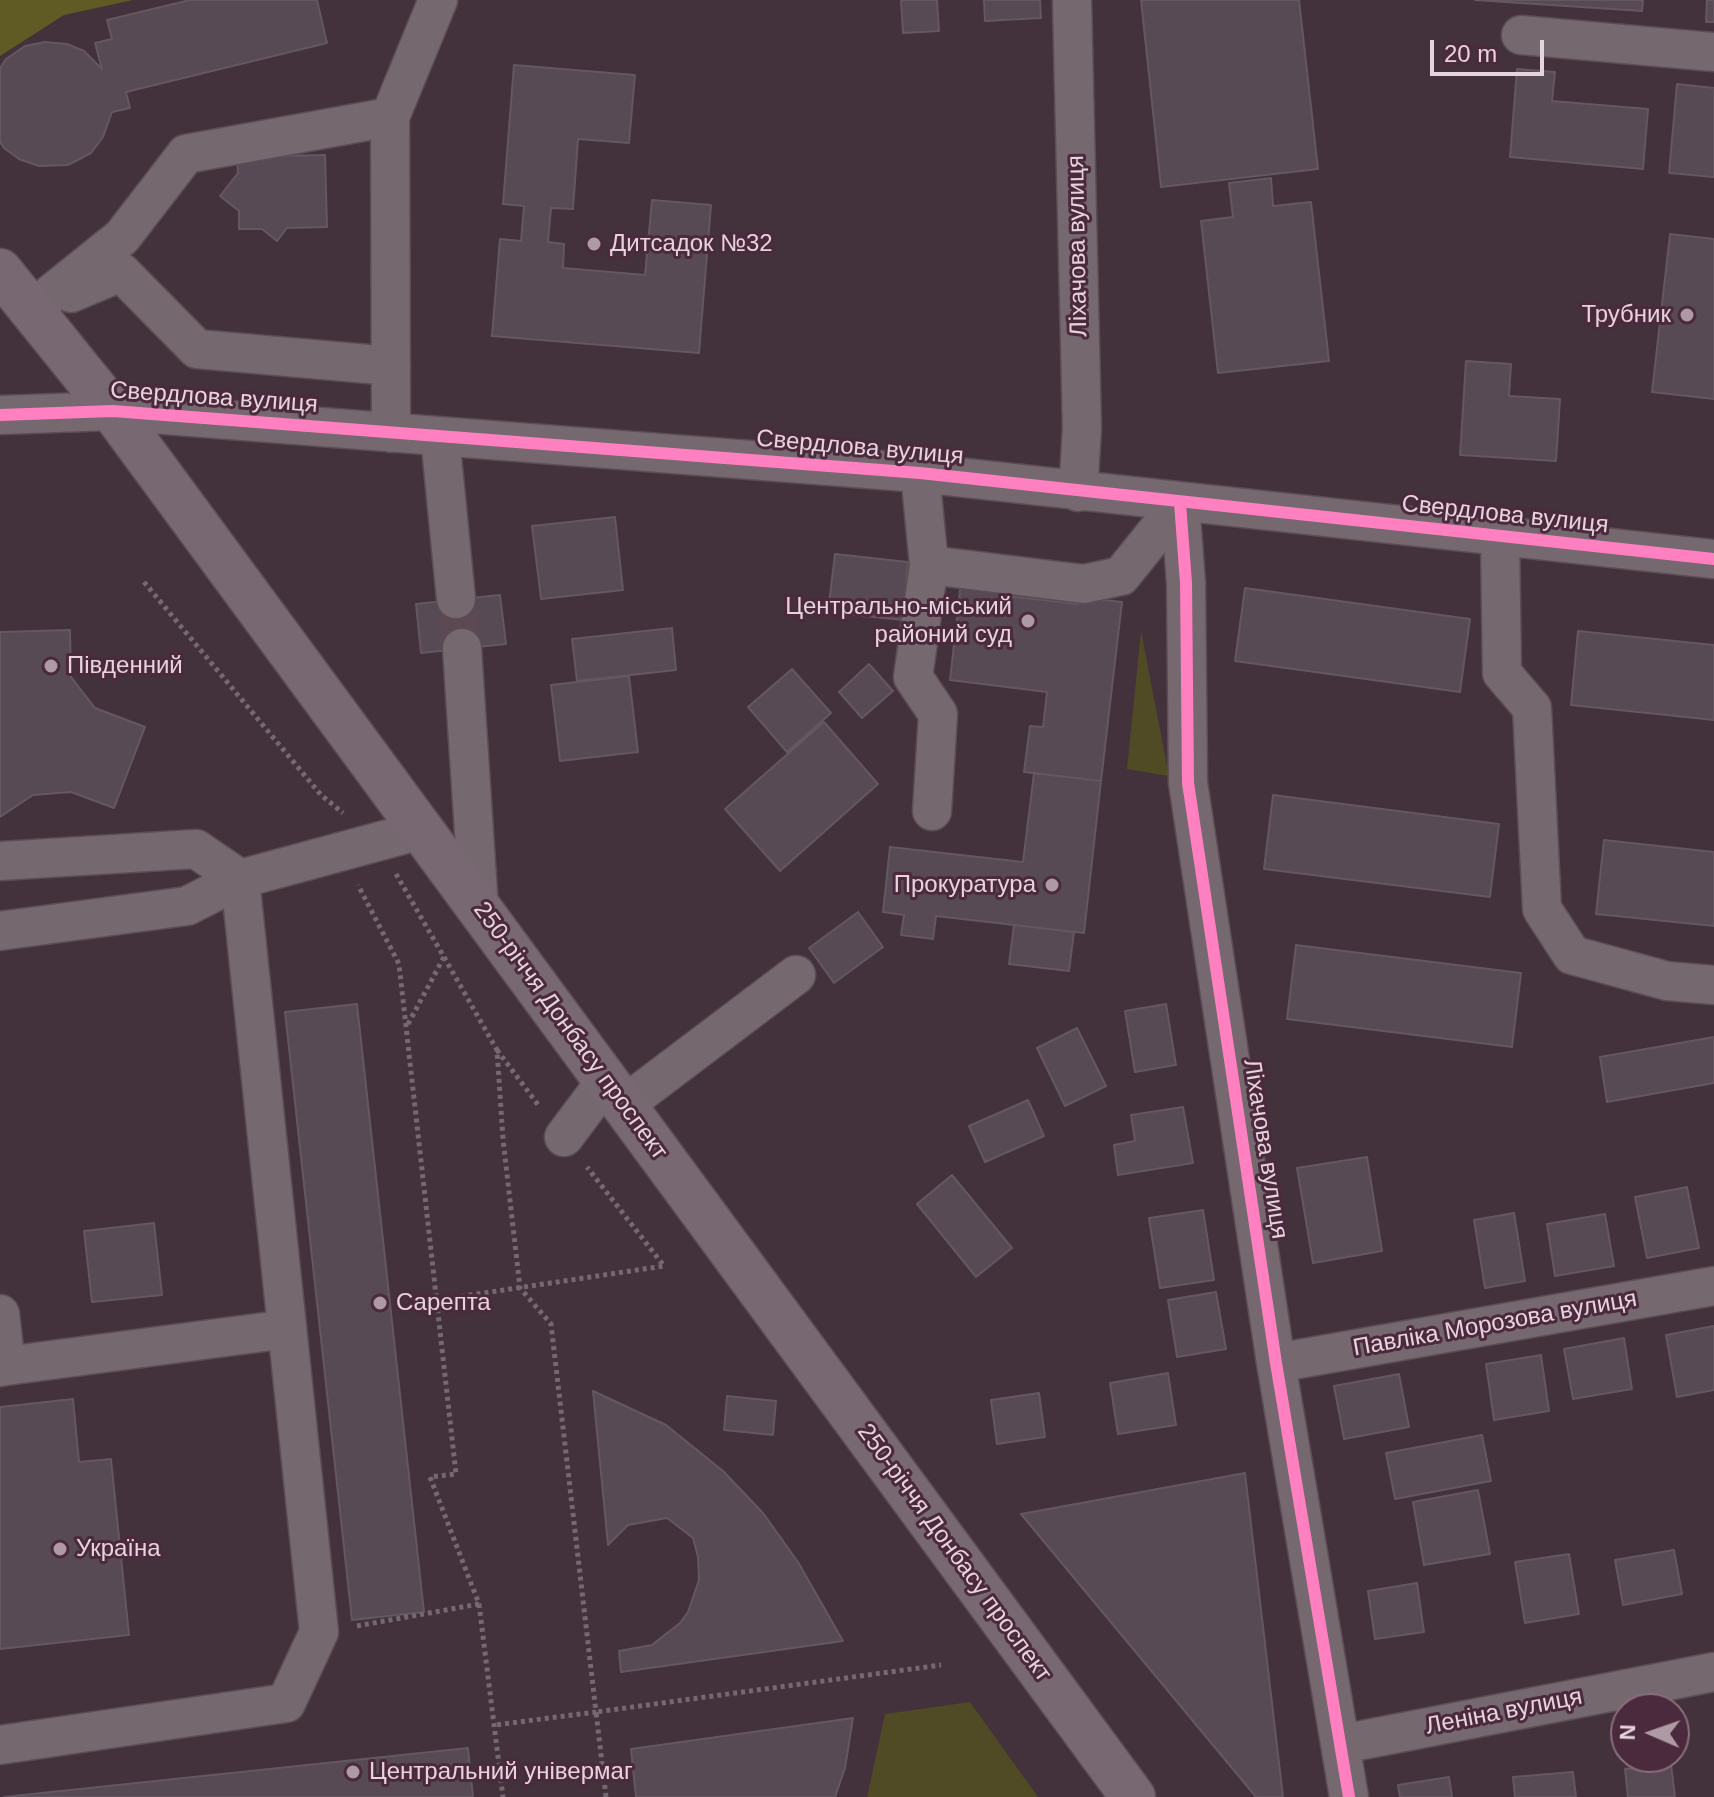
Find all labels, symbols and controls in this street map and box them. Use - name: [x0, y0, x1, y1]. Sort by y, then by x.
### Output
- scale bar: [1434, 24, 1548, 74]
- text: 20 m: [1444, 40, 1497, 67]
- street label: Ліхачова вулиця: [1062, 155, 1094, 337]
- place label: Дитсадок №32: [610, 230, 773, 258]
- marker: Дитсадок №32: [585, 235, 603, 253]
- place label: Трубник: [1581, 301, 1671, 329]
- marker: Трубник: [1678, 306, 1696, 324]
- street label: Свердлова вулиця: [109, 376, 319, 420]
- street label: Свердлова вулиця: [755, 425, 965, 471]
- street label: Свердлова вулиця: [1400, 490, 1610, 540]
- place label: Центрально-міський районий суд: [785, 593, 1012, 649]
- marker: Центрально-міський районий суд: [1019, 612, 1037, 630]
- place label: Південний: [67, 652, 183, 680]
- marker: Південний: [42, 657, 60, 675]
- place label: Прокуратура: [894, 871, 1036, 899]
- marker: Прокуратура: [1043, 876, 1061, 894]
- street label: 250-річчя Донбасу проспект: [467, 897, 673, 1165]
- street label: Ліхачова вулиця: [1237, 1057, 1293, 1241]
- street label: Павліка Морозова вулиця: [1351, 1285, 1639, 1363]
- place label: Сарепта: [396, 1289, 491, 1317]
- marker: Сарепта: [371, 1294, 389, 1312]
- street label: 250-річчя Донбасу проспект: [851, 1419, 1057, 1687]
- place label: Україна: [76, 1535, 161, 1563]
- marker: Україна: [51, 1540, 69, 1558]
- street label: Леніна вулиця: [1423, 1683, 1585, 1741]
- north arrow: [1610, 1693, 1690, 1773]
- text: N: [1615, 1724, 1640, 1741]
- place label: Центральний універмаг: [369, 1758, 633, 1786]
- marker: Центральний універмаг: [344, 1763, 362, 1781]

